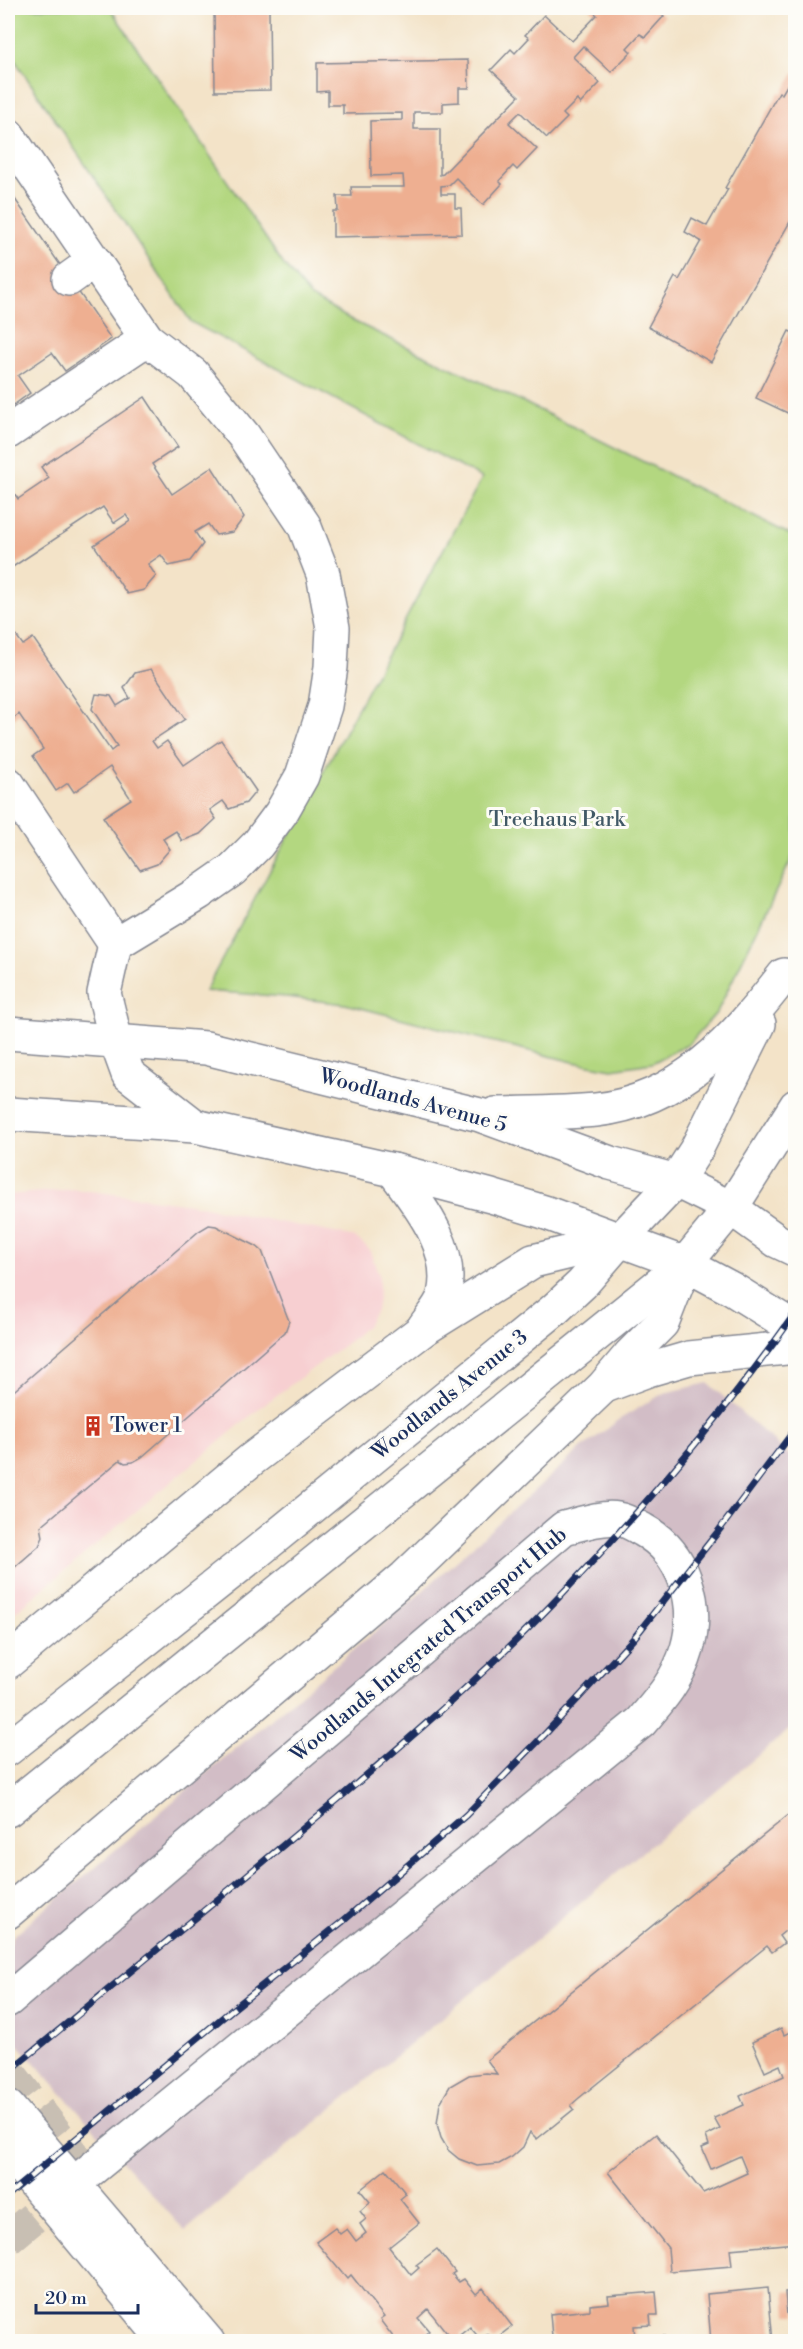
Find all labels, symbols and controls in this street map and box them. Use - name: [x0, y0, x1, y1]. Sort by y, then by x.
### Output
- park label: Treehaus Park: [489, 807, 626, 833]
- street label: Woodlands Avenue 5: [315, 1063, 510, 1139]
- street label: Woodlands Avenue 3: [366, 1324, 533, 1466]
- place label: Tower 1: [110, 1413, 182, 1439]
- building icon: Tower 1: [81, 1414, 105, 1438]
- street label: Woodlands Integrated Transport Hub: [285, 1522, 572, 1769]
- scale bar: [36, 2277, 138, 2315]
- text: 20 m: [45, 2287, 87, 2310]

